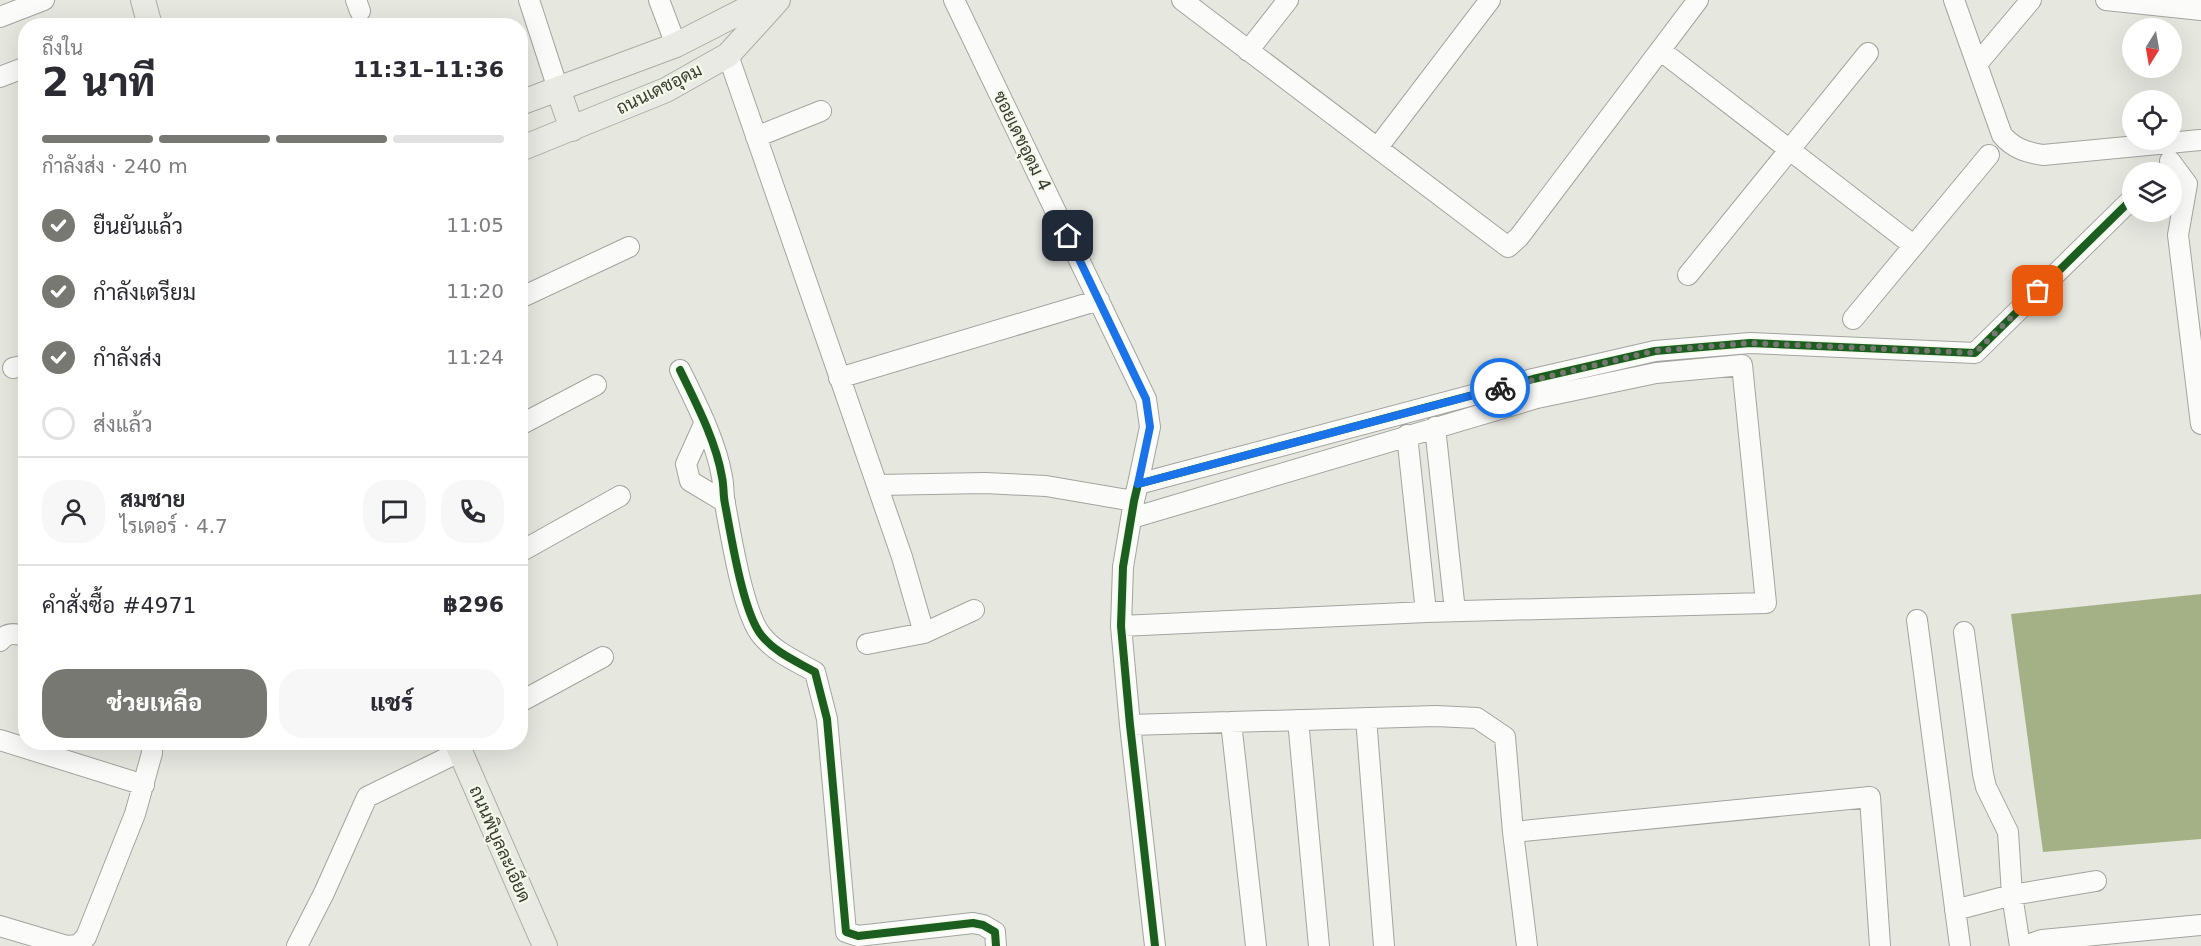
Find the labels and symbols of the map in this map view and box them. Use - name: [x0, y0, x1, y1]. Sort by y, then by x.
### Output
- north arrow: [2122, 18, 2182, 78]
- street label: ถนนเดชอุดม: [612, 59, 706, 120]
- street label: ซอยเดชอุดม 4: [987, 87, 1056, 195]
- pin: [1042, 210, 1093, 261]
- pin: [2012, 265, 2063, 316]
- courier: [1470, 358, 1530, 418]
- street label: ถนนพิบูลละเอียด: [463, 781, 537, 907]

